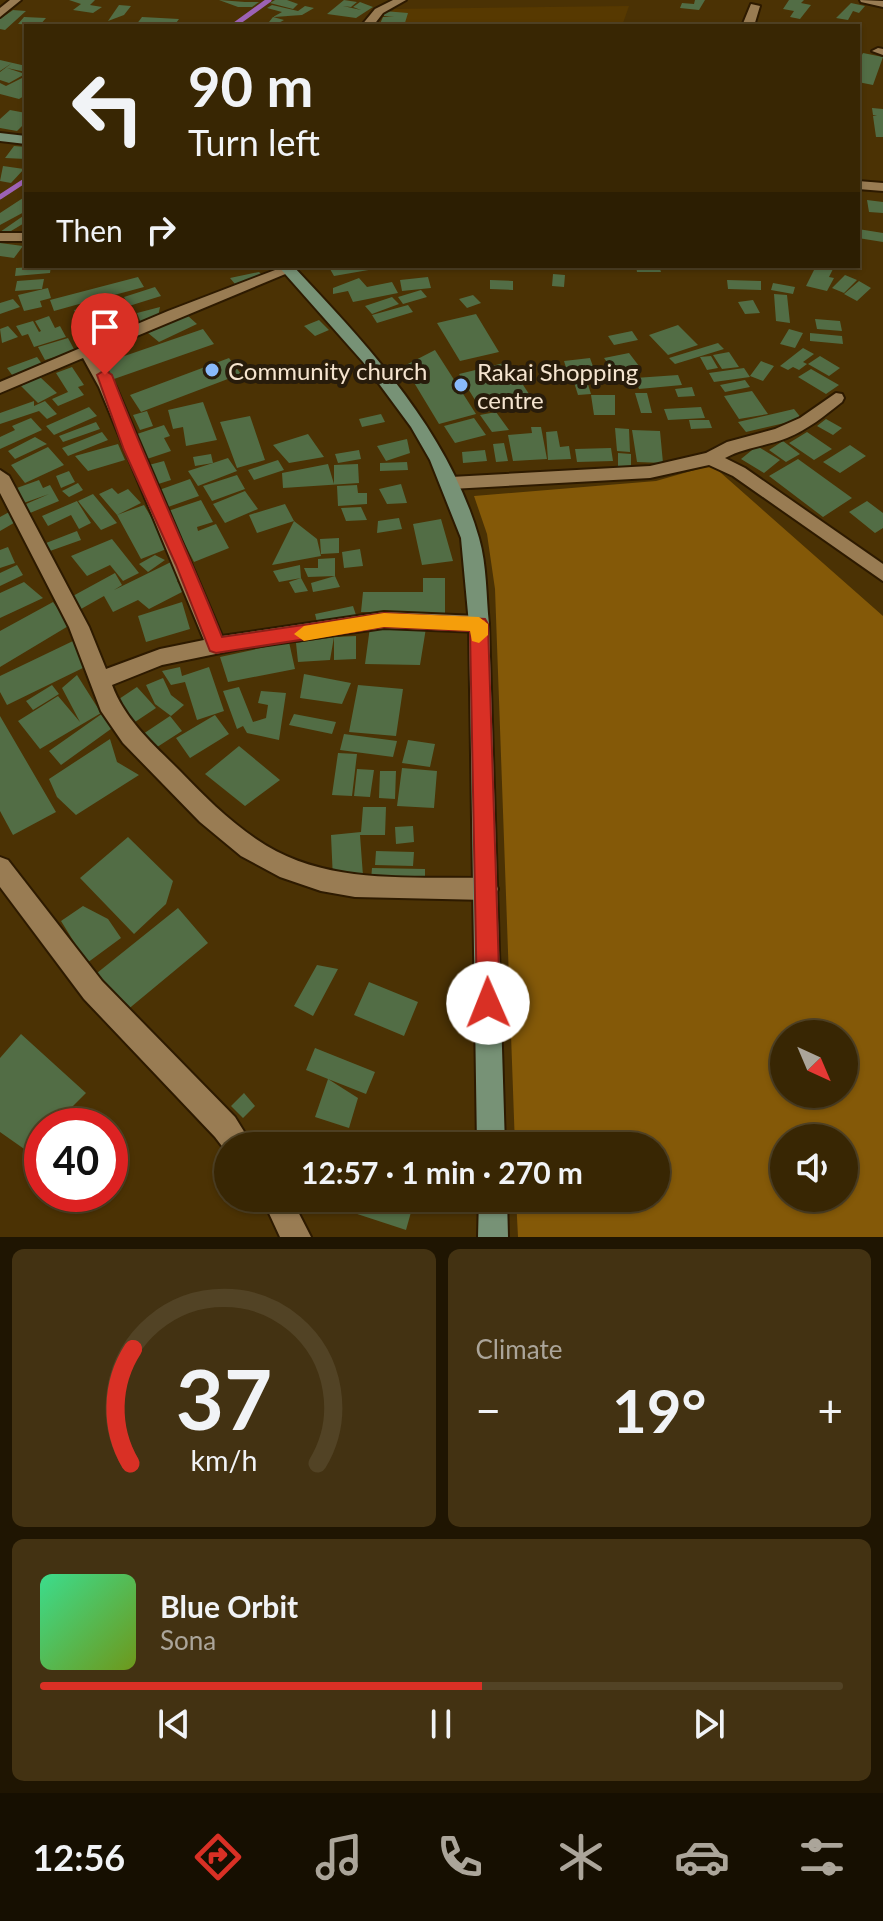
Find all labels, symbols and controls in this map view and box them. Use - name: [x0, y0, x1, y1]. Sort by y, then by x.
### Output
- text: 90 m: [188, 52, 313, 119]
- icon: left: [56, 56, 160, 160]
- text: Turn left: [188, 120, 320, 164]
- icon: right: [139, 208, 183, 252]
- text: Then: [56, 212, 123, 248]
- pin: [71, 293, 139, 375]
- icon: arrive: [83, 305, 127, 349]
- place label: Community church: [228, 356, 427, 385]
- place label: Rakai Shopping centre: [477, 357, 638, 414]
- marker: Community church: [203, 361, 221, 379]
- marker: Rakai Shopping centre: [452, 376, 470, 394]
- position arrow: [446, 961, 530, 1045]
- north arrow: [770, 1020, 858, 1108]
- map controls: [770, 1020, 858, 1212]
- speed limit sign: 40: [24, 1108, 128, 1212]
- button: sound: [770, 1124, 858, 1212]
- text: 12:57 · 1 min · 270 m: [301, 1154, 583, 1190]
- text: Climate: [476, 1333, 562, 1365]
- text: 37: [176, 1348, 272, 1448]
- text: 19°: [612, 1374, 707, 1446]
- text: −: [476, 1384, 501, 1436]
- text: +: [817, 1384, 843, 1436]
- text: km/h: [190, 1443, 257, 1477]
- text: Blue Orbit: [160, 1588, 298, 1624]
- text: Sona: [160, 1624, 216, 1656]
- icon: previous: [152, 1702, 196, 1746]
- icon: pause: [419, 1702, 463, 1746]
- icon: next: [687, 1702, 731, 1746]
- icon: directions: [190, 1829, 246, 1885]
- icon: music: [311, 1829, 367, 1885]
- icon: phone: [432, 1829, 488, 1885]
- icon: climate: [553, 1829, 609, 1885]
- icon: car: [674, 1829, 730, 1885]
- icon: filters: [794, 1829, 850, 1885]
- text: 12:56: [32, 1835, 125, 1879]

